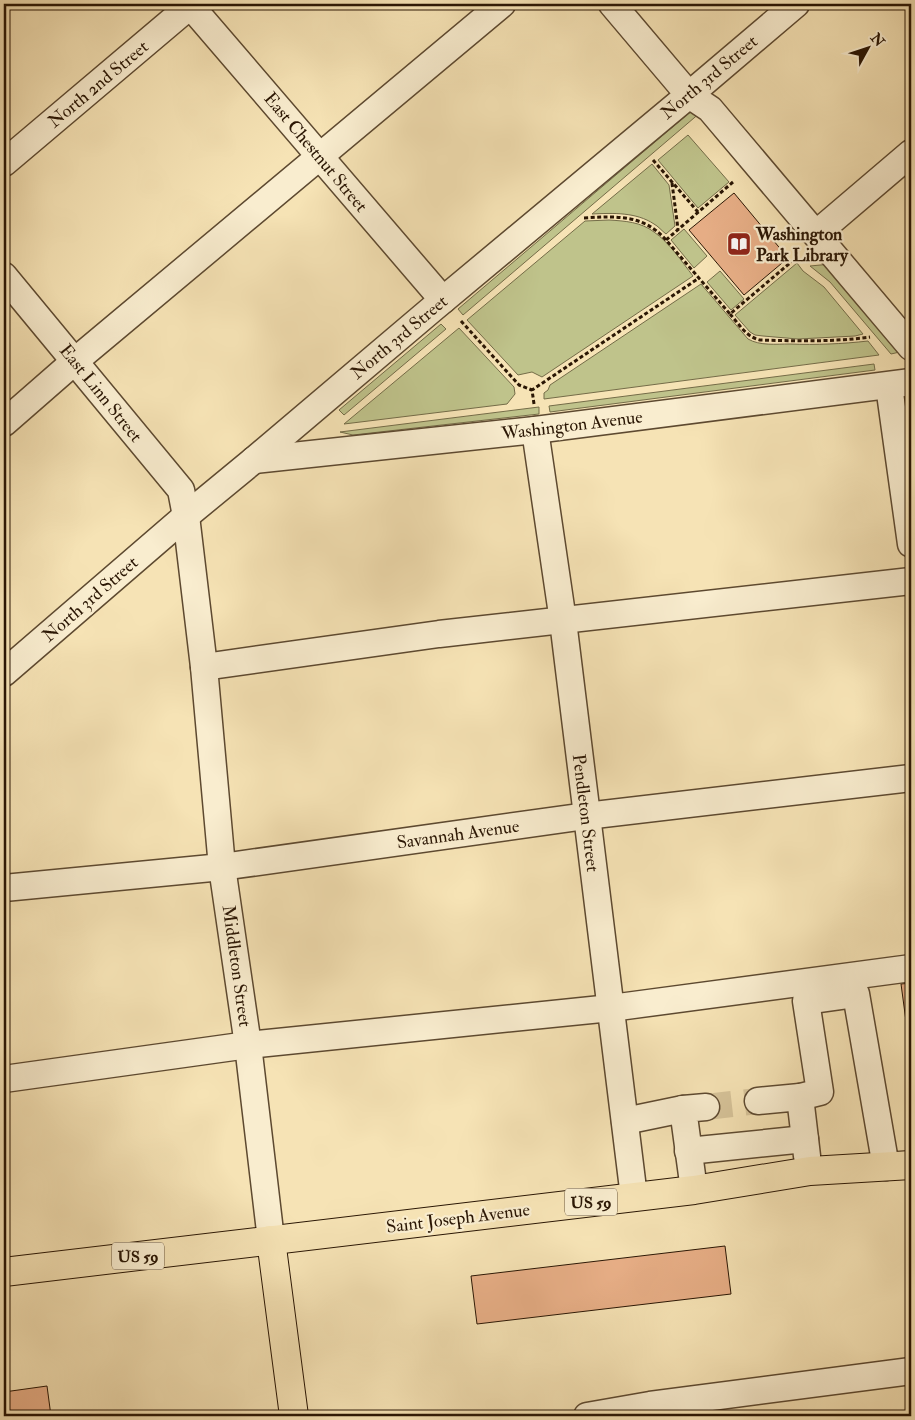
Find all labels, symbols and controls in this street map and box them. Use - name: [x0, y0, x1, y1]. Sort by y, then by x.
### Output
- north arrow: [842, 22, 892, 72]
- text: N: [866, 29, 888, 51]
- street label: North 3rd Street: [656, 30, 763, 125]
- street label: North 2nd Street: [43, 35, 154, 133]
- street label: East Chestnut Street: [259, 88, 373, 217]
- place label: Washington Park Library: [755, 223, 849, 267]
- library icon: Washington Park Library: [726, 231, 752, 257]
- street label: North 3rd Street: [346, 290, 453, 385]
- street label: East Linn Street: [54, 340, 147, 447]
- street label: Washington Avenue: [499, 405, 645, 446]
- street label: North 3rd Street: [38, 551, 143, 647]
- street label: Pendleton Street: [567, 753, 604, 873]
- street label: Savannah Avenue: [395, 814, 521, 854]
- street label: Middleton Street: [217, 904, 256, 1029]
- road number: US 59: [565, 1188, 617, 1216]
- street label: Saint Joseph Avenue: [385, 1198, 532, 1239]
- road number: US 59: [112, 1242, 164, 1270]

